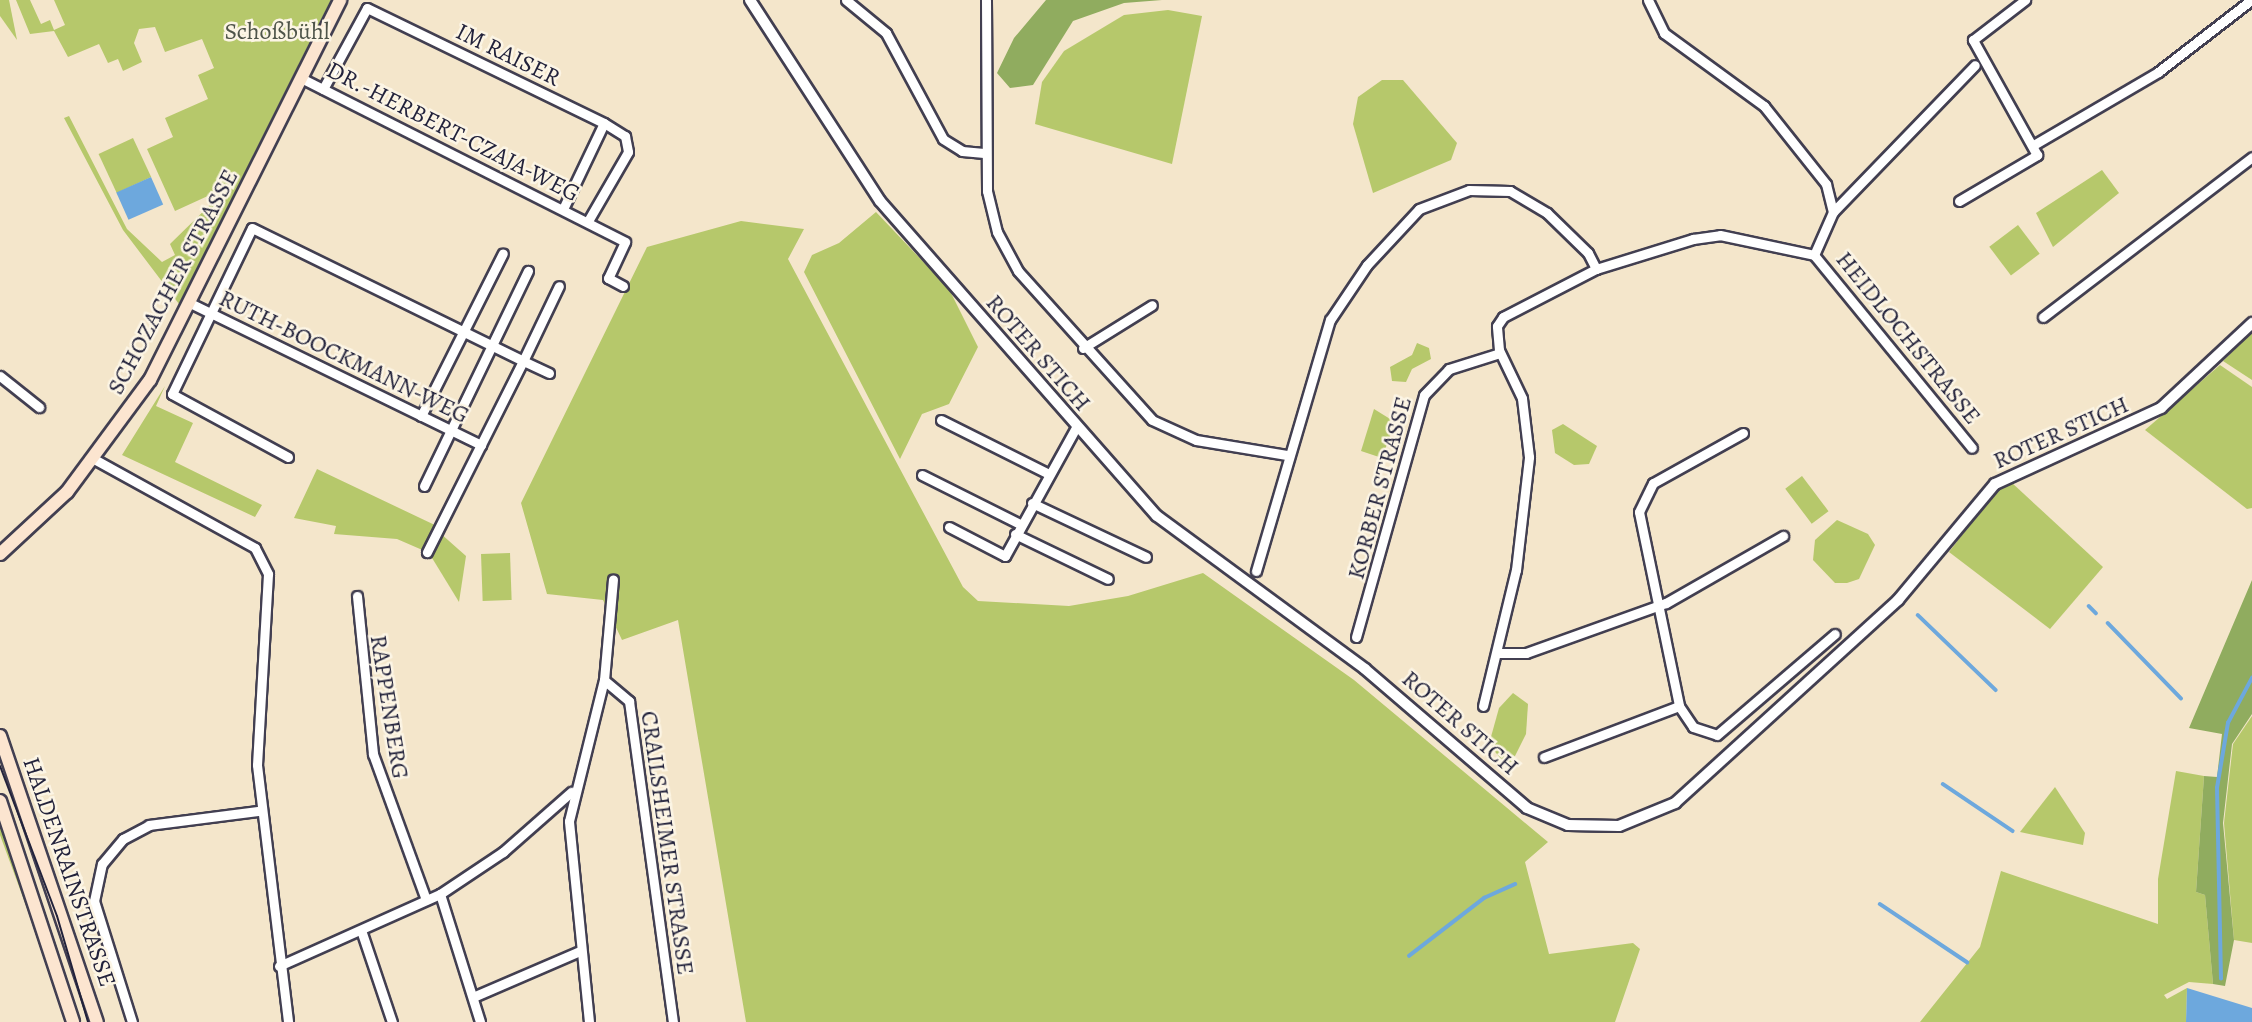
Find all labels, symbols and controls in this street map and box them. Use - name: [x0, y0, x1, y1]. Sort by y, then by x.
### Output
- street label: IM RAISER: [451, 17, 565, 93]
- park label: Schoßbühl: [224, 18, 330, 46]
- street label: DR.-HERBERT-CZAJA-WEG: [322, 56, 584, 208]
- street label: SCHOZACHER STRASSE: [101, 165, 245, 399]
- street label: HEIDLOCHSTRASSE: [1830, 246, 1986, 430]
- street label: RUTH-BOOCKMANN-WEG: [214, 284, 474, 430]
- street label: ROTER STICH: [980, 289, 1096, 417]
- street label: ROTER STICH: [1989, 390, 2133, 476]
- street label: KORBER STRASSE: [1342, 393, 1418, 583]
- street label: RAPPENBERG: [363, 633, 415, 781]
- street label: ROTER STICH: [1396, 665, 1524, 781]
- street label: CRAILSHEIMER STRASSE: [634, 709, 700, 977]
- street label: HALDENRAINSTRASSE: [16, 754, 122, 990]

